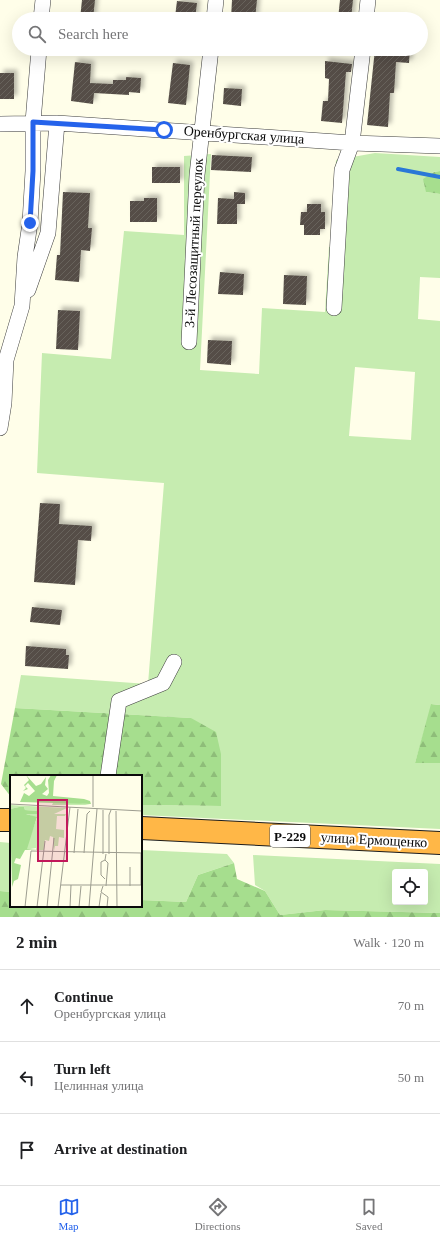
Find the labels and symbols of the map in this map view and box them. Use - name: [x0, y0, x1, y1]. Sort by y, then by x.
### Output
- route start: [155, 121, 173, 139]
- street label: Оренбургская улица: [183, 123, 305, 147]
- street label: 3-й Лесозащитный переулок: [182, 158, 206, 328]
- route end: [21, 214, 39, 232]
- inset map: [10, 775, 142, 907]
- road number: Р-229: [270, 825, 310, 847]
- street label: улица Ермощенко: [320, 830, 428, 850]

